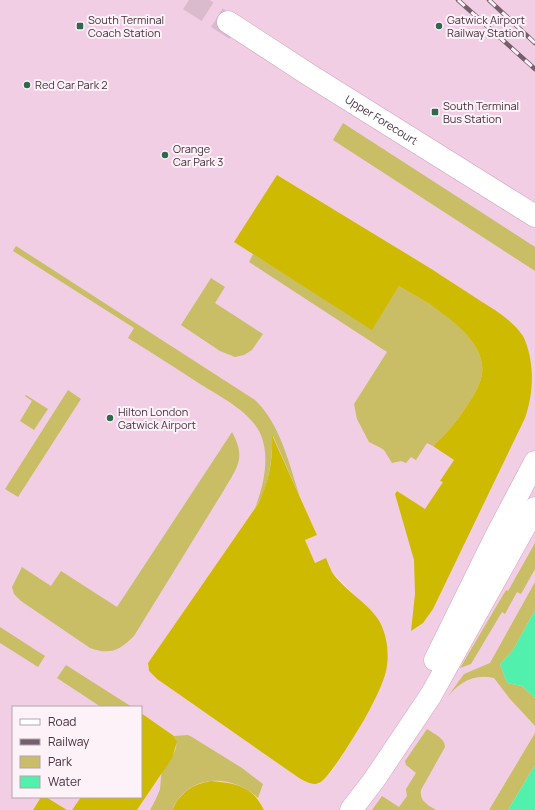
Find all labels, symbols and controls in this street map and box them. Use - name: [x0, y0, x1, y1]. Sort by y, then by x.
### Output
- place label: South Terminal Coach Station: [88, 12, 164, 40]
- place label: Gatwick Airport Railway Station: [447, 12, 525, 40]
- marker: South Terminal Coach Station: [75, 21, 85, 31]
- marker: Gatwick Airport Railway Station: [434, 21, 444, 31]
- place label: Red Car Park 2: [35, 77, 108, 92]
- marker: Red Car Park 2: [22, 80, 32, 90]
- street label: Upper Forecourt: [342, 91, 421, 148]
- place label: South Terminal Bus Station: [443, 98, 519, 126]
- marker: South Terminal Bus Station: [430, 107, 440, 117]
- place label: Orange Car Park 3: [173, 141, 223, 169]
- marker: Orange Car Park 3: [160, 150, 170, 160]
- place label: Hilton London Gatwick Airport: [118, 404, 196, 432]
- marker: Hilton London Gatwick Airport: [105, 413, 115, 423]
- legend: [12, 706, 142, 798]
- text: Road: [48, 713, 76, 730]
- text: Railway: [48, 733, 90, 750]
- text: Park: [48, 753, 73, 770]
- text: Water: [48, 773, 82, 790]

